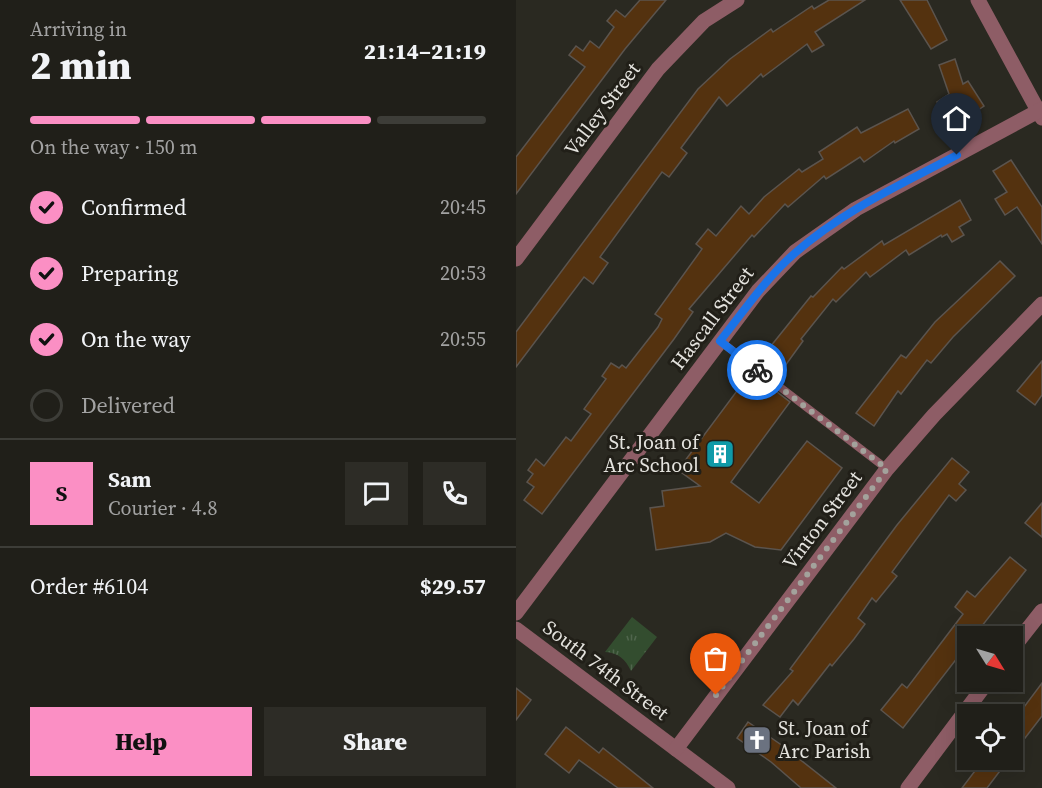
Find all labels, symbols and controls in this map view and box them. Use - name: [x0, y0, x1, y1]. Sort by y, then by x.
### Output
- text: Arriving in: [30, 15, 127, 43]
- text: 21:14–21:19: [364, 36, 486, 66]
- text: 2 min: [30, 39, 132, 92]
- street label: Valley Street: [558, 56, 647, 162]
- pin: [931, 93, 982, 155]
- icon: home: [940, 102, 973, 135]
- text: On the way · 150 m: [30, 133, 197, 161]
- icon: check: [30, 191, 63, 224]
- text: Confirmed: [81, 192, 186, 222]
- text: 20:45: [440, 193, 486, 221]
- icon: check: [30, 257, 63, 290]
- text: Preparing: [81, 258, 178, 288]
- text: 20:53: [440, 259, 486, 287]
- street label: Hascall Street: [664, 260, 760, 375]
- icon: check: [30, 323, 63, 356]
- text: On the way: [81, 324, 190, 354]
- text: 20:55: [440, 325, 486, 353]
- courier: [727, 340, 787, 400]
- icon: bike: [741, 354, 774, 387]
- text: Delivered: [81, 390, 175, 420]
- place label: St. Joan of Arc School: [604, 428, 701, 479]
- building icon: St. Joan of Arc School: [704, 438, 736, 470]
- button: chat: [345, 462, 408, 525]
- button: phone: [423, 462, 486, 525]
- text: Sam: [108, 464, 152, 494]
- street label: Vinton Street: [776, 465, 869, 575]
- text: S: [56, 478, 67, 508]
- text: Courier · 4.8: [108, 494, 217, 522]
- text: Order #6104: [30, 571, 148, 601]
- text: $29.57: [420, 571, 486, 601]
- street label: South 74th Street: [537, 613, 675, 727]
- north arrow: [957, 626, 1023, 692]
- map controls: [957, 626, 1023, 770]
- pin: [690, 633, 741, 695]
- icon: bag: [699, 642, 732, 675]
- button: locate: [957, 704, 1023, 770]
- button: Help: [30, 707, 252, 776]
- button: Share: [264, 707, 486, 776]
- place label: St. Joan of Arc Parish: [778, 714, 871, 765]
- church icon: St. Joan of Arc Parish: [741, 724, 773, 756]

